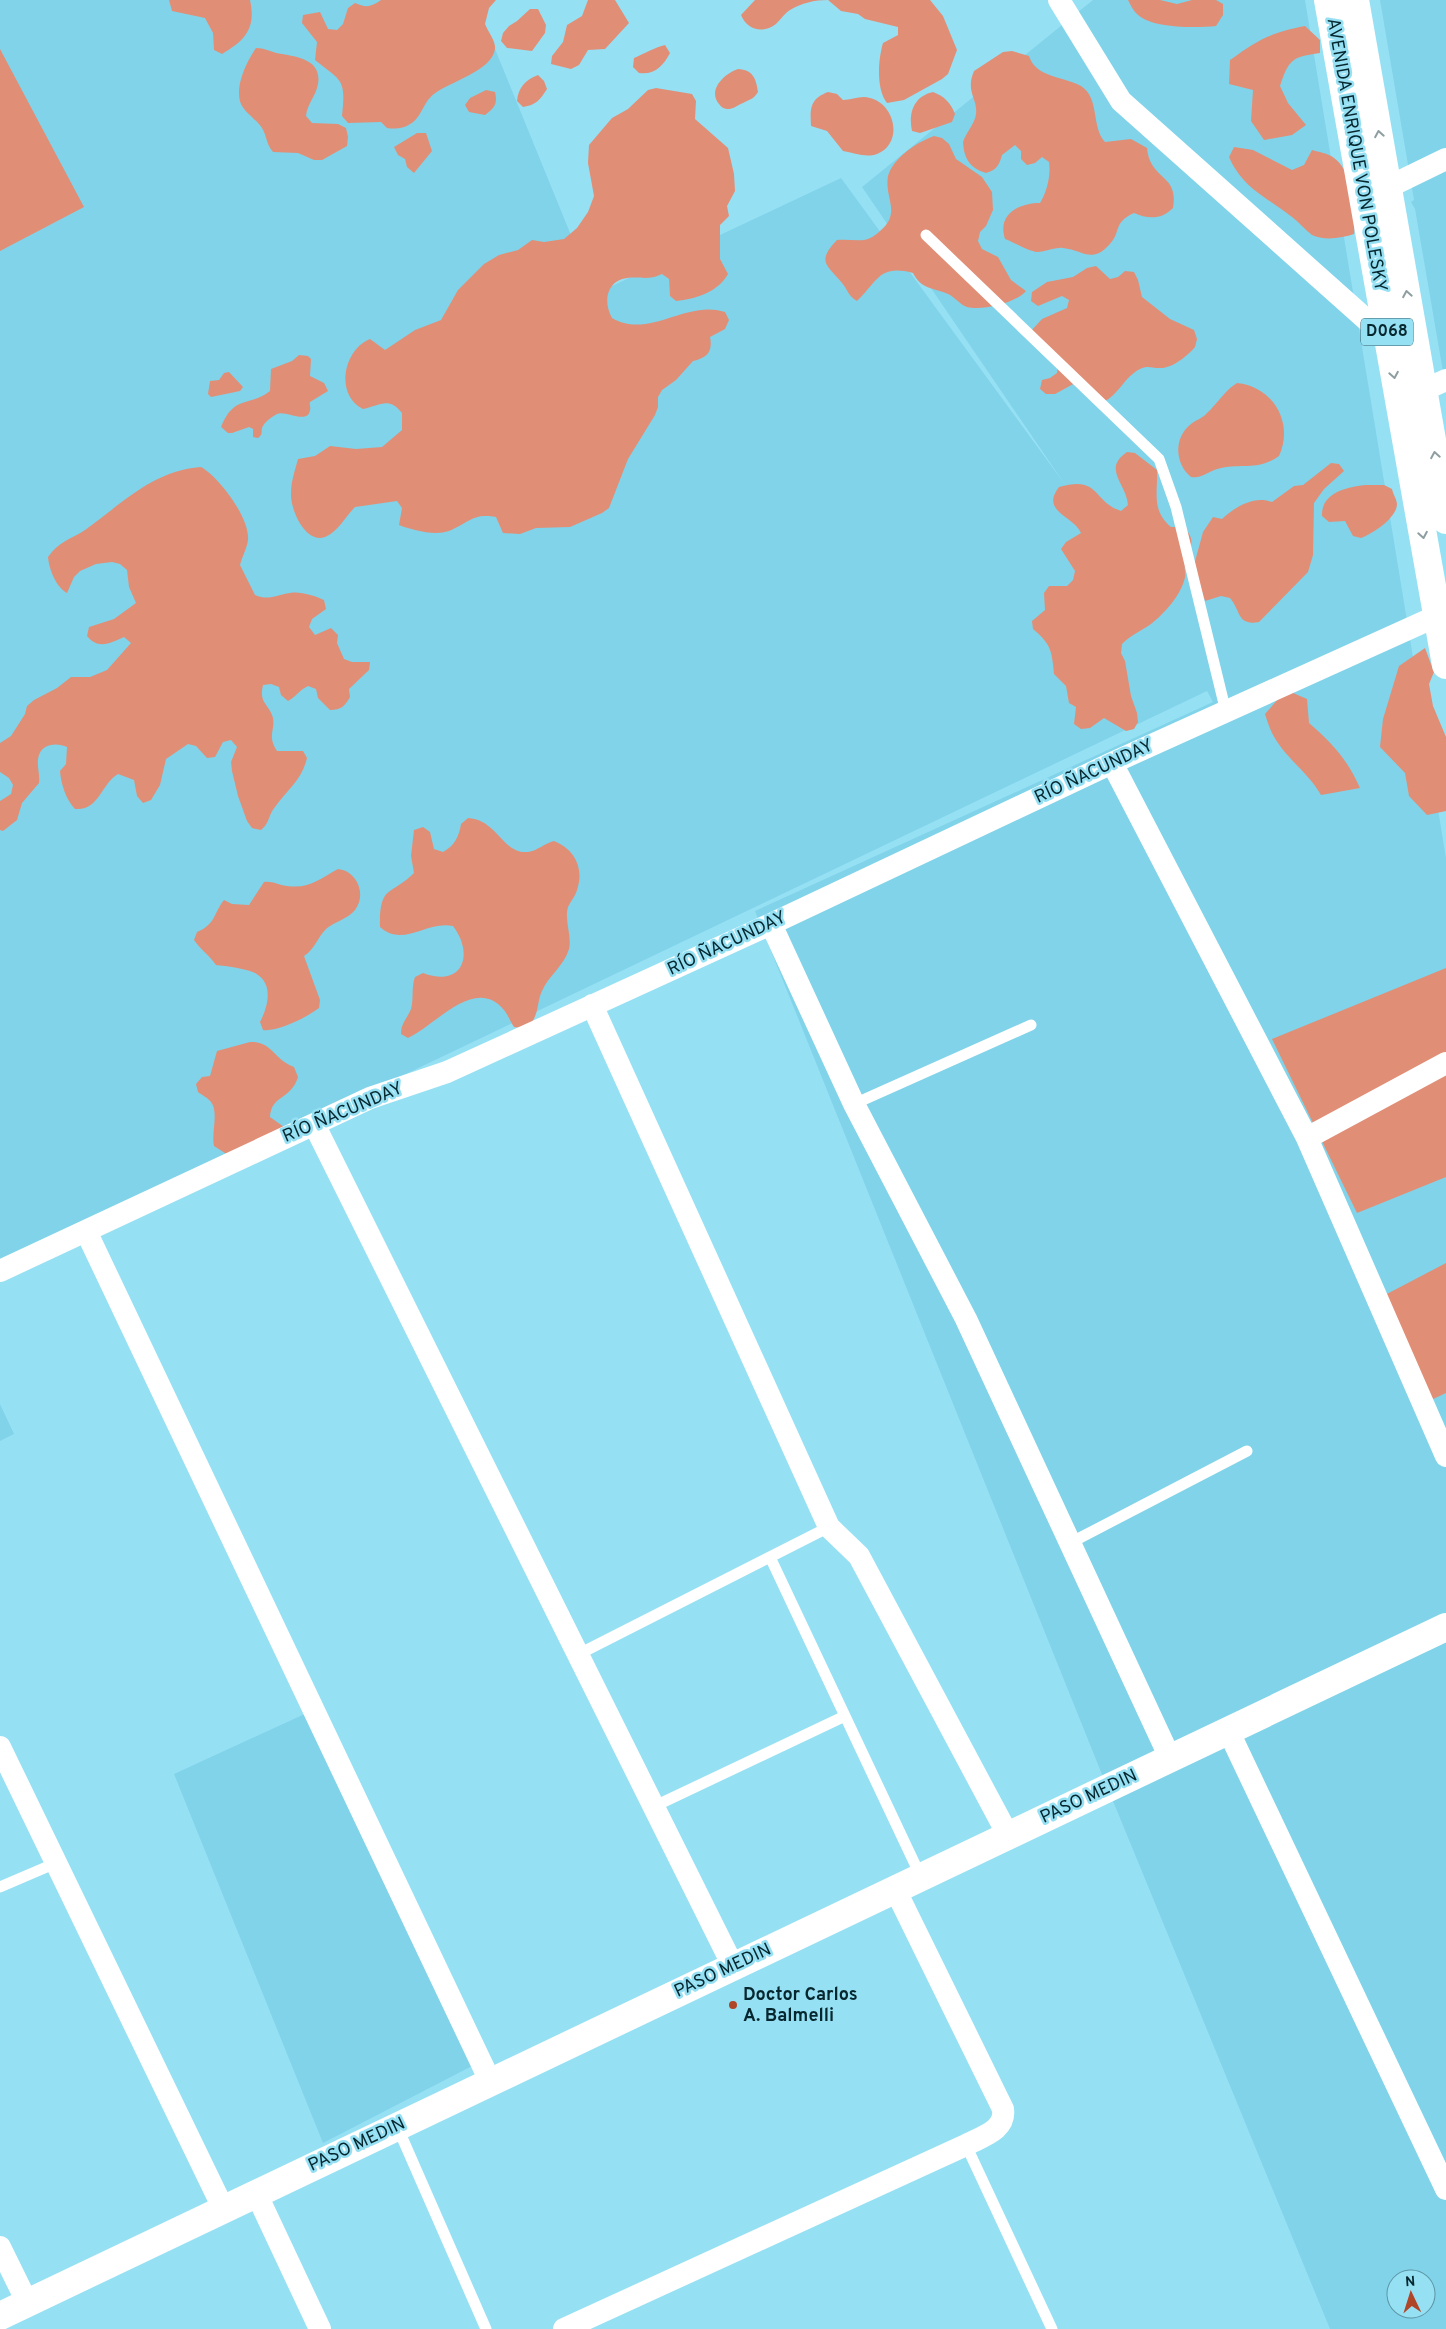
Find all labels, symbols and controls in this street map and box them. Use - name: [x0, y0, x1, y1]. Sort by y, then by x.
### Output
- street label: AVENIDA ENRIQUE VON POLESKY: [1321, 16, 1391, 294]
- one-way arrow: [1375, 130, 1385, 139]
- one-way arrow: [1403, 290, 1413, 299]
- road number: D068: [1361, 318, 1413, 346]
- one-way arrow: [1389, 371, 1399, 380]
- one-way arrow: [1430, 450, 1440, 459]
- one-way arrow: [1417, 531, 1427, 540]
- street label: RÍO ÑACUNDAY: [1030, 733, 1157, 810]
- street label: RÍO ÑACUNDAY: [663, 905, 790, 982]
- street label: RÍO ÑACUNDAY: [279, 1075, 407, 1149]
- street label: PASO MEDIN: [1037, 1764, 1141, 1830]
- street label: PASO MEDIN: [671, 1938, 775, 2004]
- place label: Doctor Carlos A. Balmelli: [743, 1984, 858, 2028]
- marker: Doctor Carlos A. Balmelli: [727, 1999, 739, 2011]
- street label: PASO MEDIN: [305, 2112, 409, 2178]
- north arrow: [1386, 2269, 1436, 2319]
- text: N: [1405, 2274, 1416, 2291]

